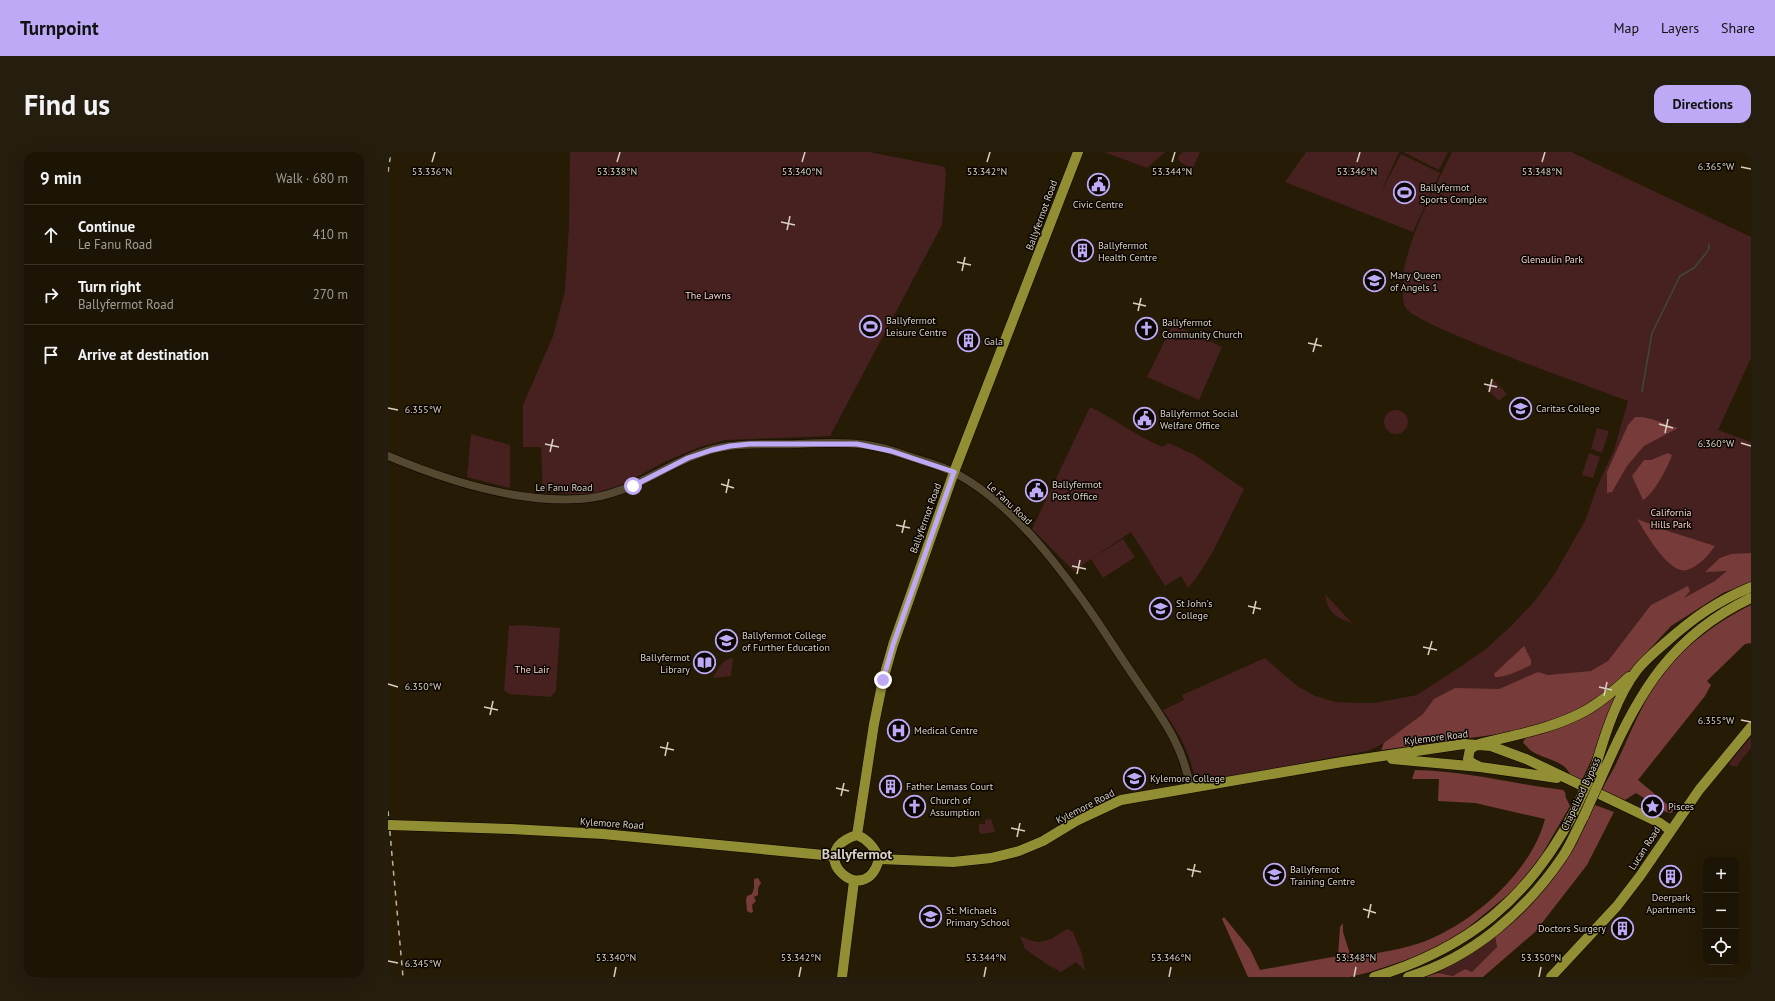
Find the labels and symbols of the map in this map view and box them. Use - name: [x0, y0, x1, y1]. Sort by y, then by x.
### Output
- text: 6.365°W: [1698, 160, 1735, 173]
- text: 53.336°N: [412, 165, 452, 178]
- text: 53.338°N: [597, 165, 637, 178]
- text: 53.340°N: [782, 165, 822, 178]
- text: 53.342°N: [967, 165, 1007, 178]
- text: 53.344°N: [1152, 165, 1192, 178]
- text: 53.346°N: [1337, 165, 1377, 178]
- text: 53.348°N: [1522, 165, 1562, 178]
- public building icon: Civic Centre: [1085, 171, 1111, 197]
- street label: Ballyfermot Road: [1023, 178, 1060, 252]
- sports icon: Ballyfermot Sports Complex: [1392, 180, 1418, 206]
- place label: Ballyfermot Sports Complex: [1420, 181, 1487, 206]
- place label: Civic Centre: [1073, 198, 1123, 211]
- building icon: Ballyfermot Health Centre: [1069, 238, 1095, 264]
- place label: Ballyfermot Health Centre: [1098, 239, 1157, 264]
- park label: Glenaulin Park: [1521, 253, 1583, 266]
- school or university icon: Mary Queen of Angels 1: [1362, 268, 1388, 294]
- place label: Mary Queen of Angels 1: [1390, 269, 1441, 294]
- park label: The Lawns: [685, 289, 731, 302]
- sports icon: Ballyfermot Leisure Centre: [858, 313, 884, 339]
- place label: Ballyfermot Leisure Centre: [886, 314, 947, 339]
- church icon: Ballyfermot Community Church: [1134, 315, 1160, 341]
- place label: Ballyfermot Community Church: [1162, 316, 1243, 341]
- building icon: Gala: [956, 328, 982, 354]
- place label: Gala: [984, 335, 1003, 348]
- school or university icon: Caritas College: [1507, 395, 1533, 421]
- place label: Caritas College: [1536, 402, 1600, 415]
- text: 6.355°W: [405, 403, 442, 416]
- public building icon: Ballyfermot Social Welfare Office: [1131, 406, 1157, 432]
- place label: Ballyfermot Social Welfare Office: [1160, 407, 1238, 432]
- text: 6.360°W: [1698, 437, 1735, 450]
- route start: [624, 477, 642, 495]
- public building icon: Ballyfermot Post Office: [1024, 477, 1050, 503]
- place label: Ballyfermot Post Office: [1052, 478, 1102, 503]
- street label: Le Fanu Road: [984, 479, 1035, 528]
- street label: Le Fanu Road: [535, 481, 593, 494]
- street label: Ballyfermot Road: [907, 481, 944, 555]
- park label: California Hills Park: [1650, 506, 1692, 531]
- school or university icon: St John's College: [1147, 596, 1173, 622]
- place label: St John's College: [1176, 597, 1212, 622]
- school or university icon: Ballyfermot College of Further Education: [713, 628, 739, 654]
- place label: Ballyfermot College of Further Education: [742, 629, 830, 654]
- library icon: Ballyfermot Library: [692, 650, 718, 676]
- place label: Ballyfermot Library: [640, 651, 691, 676]
- park label: The Lair: [515, 663, 550, 676]
- route end: [874, 671, 892, 689]
- text: 6.350°W: [405, 680, 442, 693]
- text: 6.355°W: [1698, 714, 1735, 727]
- hospital icon: Medical Centre: [885, 717, 911, 743]
- place label: Medical Centre: [914, 724, 978, 737]
- street label: Kylemore Road: [1403, 727, 1469, 748]
- street label: Chapelizod Bypass: [1558, 756, 1603, 833]
- school or university icon: Kylemore College: [1122, 765, 1148, 791]
- place label: Kylemore College: [1150, 772, 1225, 785]
- building icon: Father Lemass Court: [878, 773, 904, 799]
- place label: Father Lemass Court: [906, 780, 994, 793]
- street label: Kylemore Road: [1054, 786, 1117, 827]
- church icon: Church of Assumption: [901, 793, 927, 819]
- place icon: Pisces: [1639, 793, 1665, 819]
- place label: Church of Assumption: [930, 794, 980, 819]
- place label: Pisces: [1668, 800, 1694, 813]
- street label: Kylemore Road: [580, 815, 644, 832]
- street label: Lucan Road: [1626, 824, 1663, 872]
- district label: Ballyfermot: [822, 845, 892, 863]
- school or university icon: Ballyfermot Training Centre: [1261, 862, 1287, 888]
- place label: Ballyfermot Training Centre: [1290, 863, 1355, 888]
- building icon: Deerpark Apartments: [1658, 864, 1684, 890]
- place label: Deerpark Apartments: [1646, 891, 1696, 916]
- school or university icon: St. Michaels Primary School: [918, 903, 944, 929]
- place label: St. Michaels Primary School: [946, 904, 1010, 929]
- building icon: Doctors Surgery: [1609, 915, 1635, 941]
- place label: Doctors Surgery: [1538, 922, 1606, 935]
- text: 53.340°N: [596, 951, 636, 964]
- text: 53.342°N: [781, 951, 821, 964]
- text: 53.344°N: [966, 951, 1006, 964]
- text: 53.346°N: [1151, 951, 1191, 964]
- text: 53.348°N: [1336, 951, 1376, 964]
- text: 53.350°N: [1521, 951, 1561, 964]
- text: 6.345°W: [405, 957, 442, 970]

